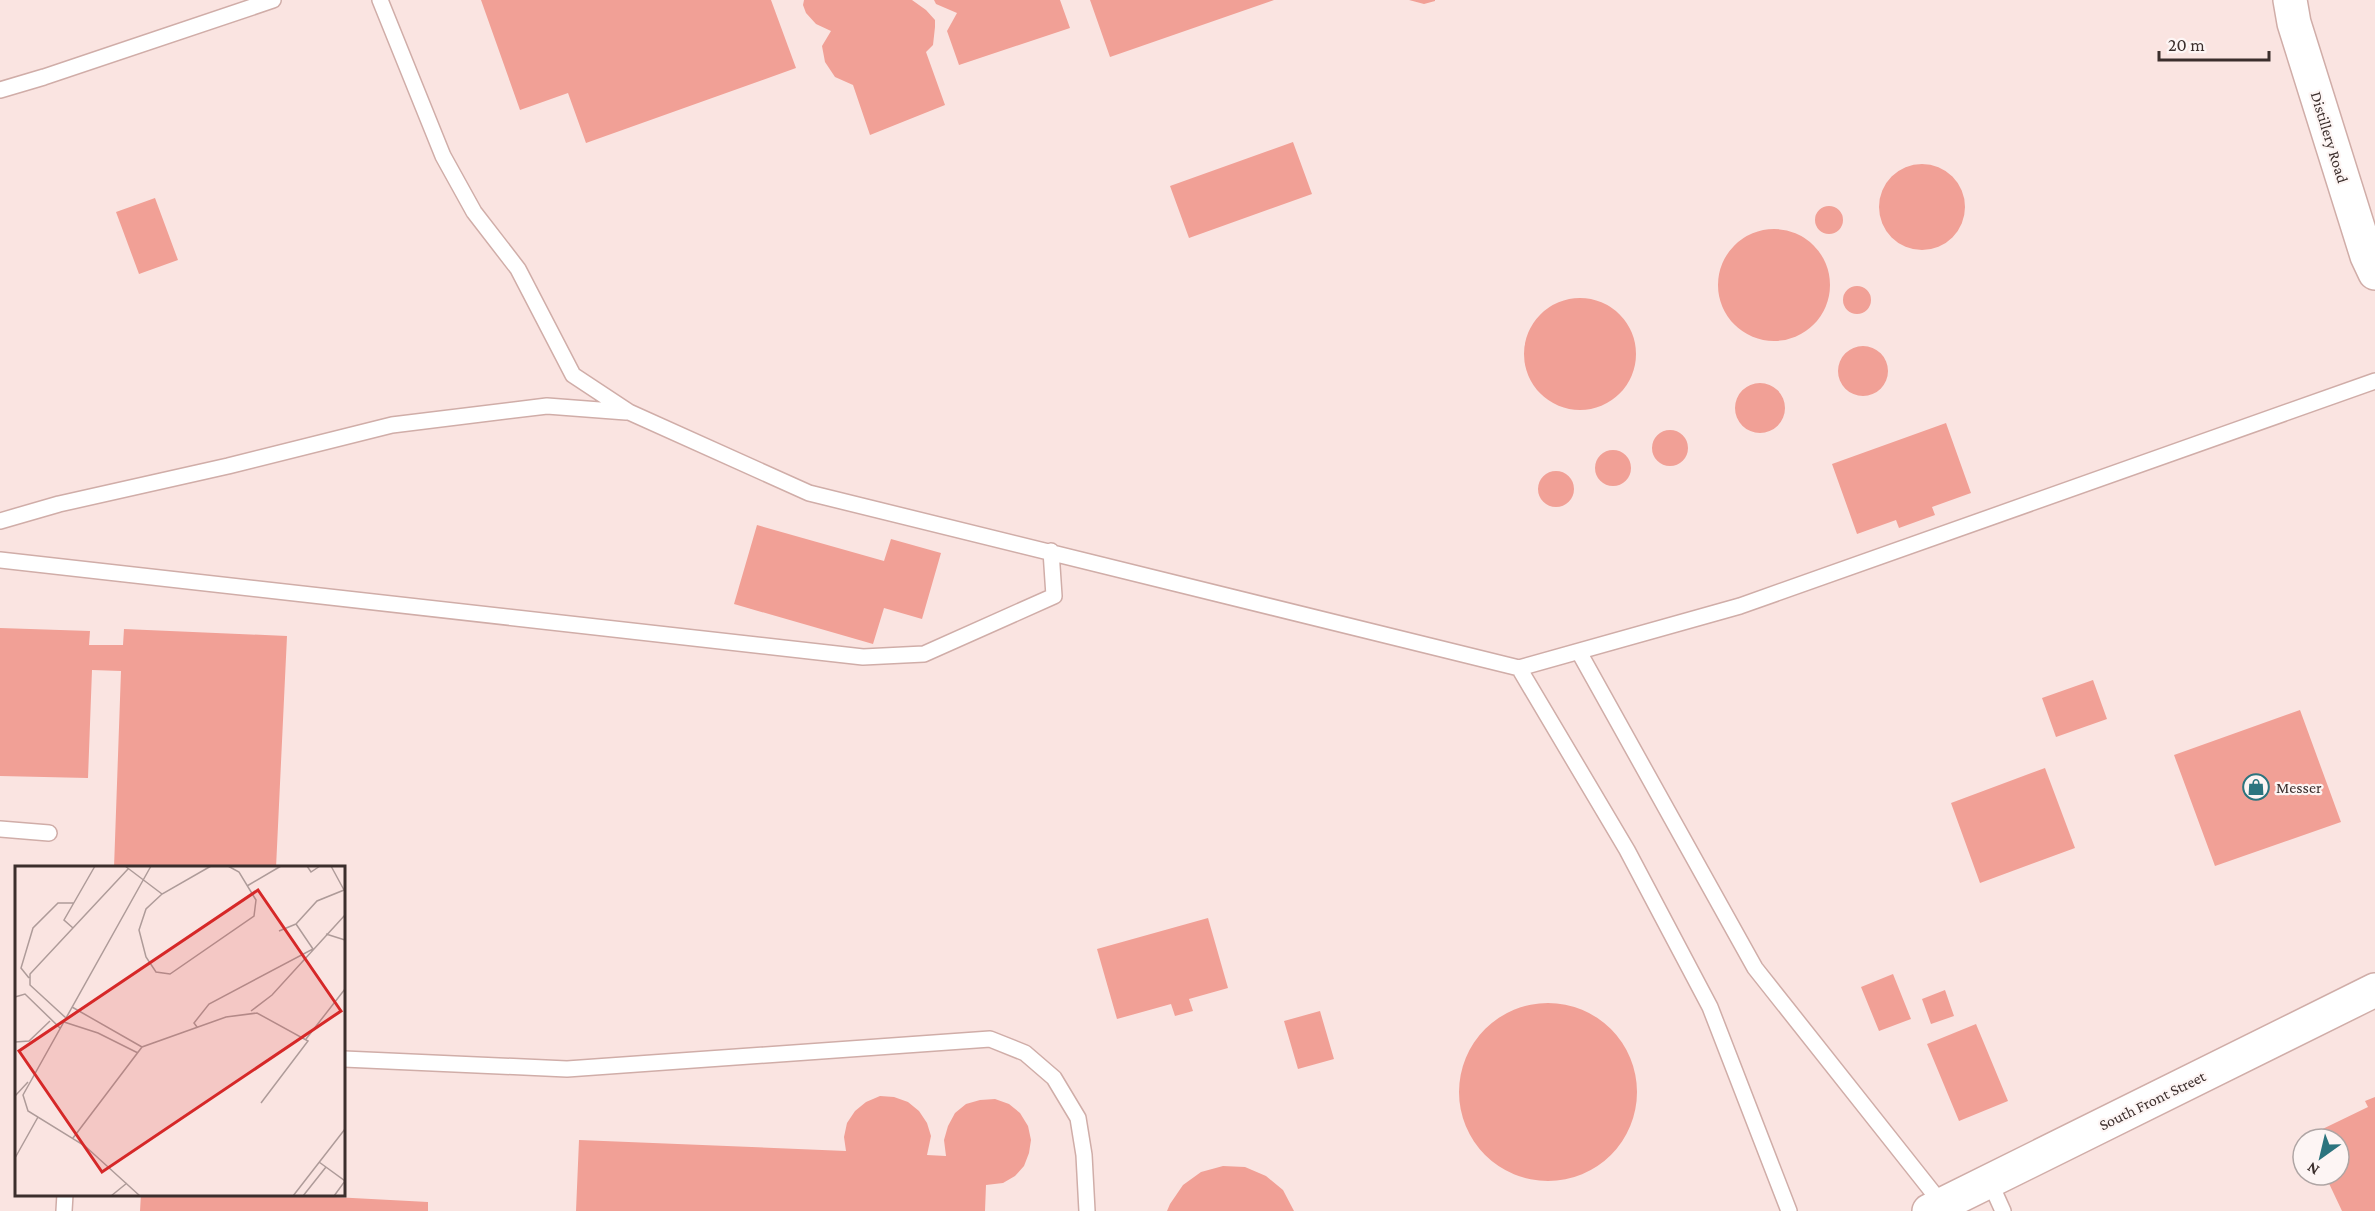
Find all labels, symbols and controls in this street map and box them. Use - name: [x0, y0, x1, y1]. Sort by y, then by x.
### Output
- scale bar: [2159, 24, 2268, 62]
- text: 20 m: [2168, 35, 2205, 55]
- street label: Distillery Road: [2307, 89, 2352, 186]
- shop icon: Messer: [2241, 772, 2271, 802]
- place label: Messer: [2276, 779, 2322, 796]
- inset map: [15, 866, 345, 1196]
- street label: South Front Street: [2096, 1067, 2209, 1134]
- north arrow: [2291, 1127, 2351, 1187]
- text: N: [2304, 1159, 2322, 1179]

